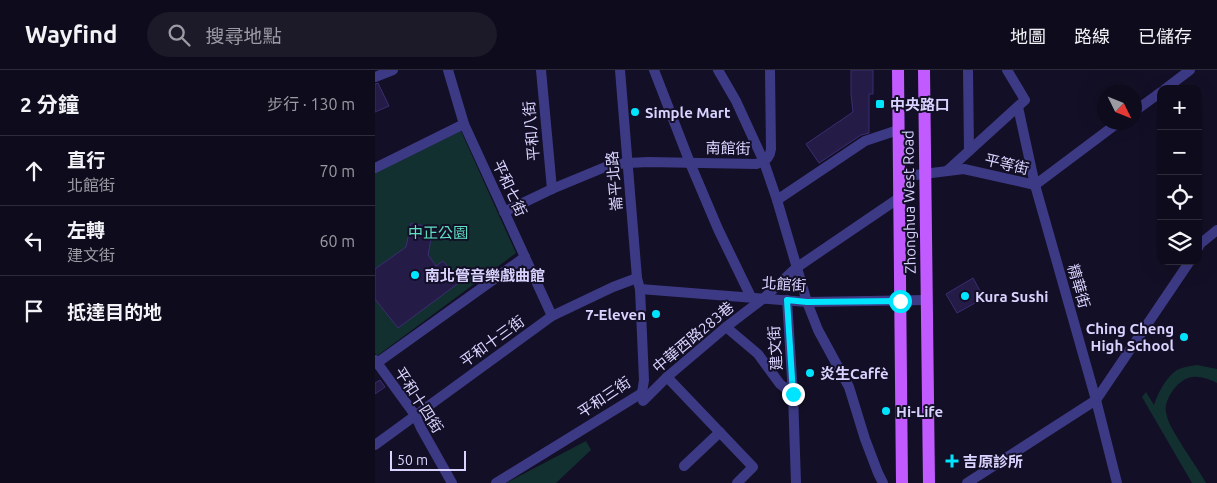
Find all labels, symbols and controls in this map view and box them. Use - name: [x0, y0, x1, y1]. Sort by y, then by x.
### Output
- search box: [147, 12, 497, 57]
- text: Wayfind: [25, 21, 117, 48]
- icon: search: [165, 21, 193, 49]
- text: 搜尋地點: [205, 25, 281, 47]
- text: 地圖: [1010, 26, 1046, 46]
- text: 路線: [1074, 26, 1110, 46]
- text: 已儲存: [1138, 26, 1192, 46]
- north arrow: [1097, 85, 1142, 130]
- map controls: [1157, 85, 1202, 265]
- button: +: [1157, 85, 1202, 130]
- text: 2 分鐘: [20, 92, 79, 116]
- text: 步行 · 130 m: [267, 95, 355, 113]
- place label: 中央路口: [890, 96, 950, 113]
- marker: 中央路口: [874, 98, 886, 110]
- street label: 平和八街: [520, 100, 542, 162]
- place label: Simple Mart: [645, 104, 731, 121]
- marker: Simple Mart: [629, 106, 641, 118]
- street label: Zhonghua West Road: [899, 130, 919, 274]
- button: −: [1157, 130, 1202, 175]
- street label: 南館街: [705, 139, 751, 157]
- text: 直行: [67, 149, 105, 171]
- street label: 崙平北路: [603, 150, 625, 212]
- street label: 平等街: [983, 151, 1031, 177]
- icon: ahead: [20, 157, 48, 185]
- street label: 平和七街: [490, 157, 530, 219]
- text: 70 m: [319, 162, 355, 180]
- button: locate: [1157, 175, 1202, 220]
- text: 北館街: [67, 176, 115, 194]
- text: 左轉: [67, 219, 105, 241]
- button: layers: [1157, 220, 1202, 265]
- park label: 中正公園: [408, 224, 468, 241]
- icon: left: [20, 227, 48, 255]
- text: 60 m: [319, 232, 355, 250]
- text: 建文街: [67, 246, 115, 264]
- street label: 精華街: [1065, 262, 1093, 310]
- place label: 南北管音樂戲曲館: [425, 267, 545, 284]
- marker: 南北管音樂戲曲館: [409, 269, 421, 281]
- street label: 北館街: [761, 274, 807, 294]
- place label: Kura Sushi: [975, 288, 1048, 305]
- route start: [889, 290, 912, 313]
- marker: Kura Sushi: [959, 290, 971, 302]
- icon: arrive: [20, 297, 48, 325]
- street label: 中華西路283巷: [649, 298, 737, 376]
- text: 抵達目的地: [67, 301, 162, 323]
- place label: 7-Eleven: [585, 306, 646, 323]
- marker: 7-Eleven: [650, 308, 662, 320]
- street label: 平和十三街: [457, 312, 527, 370]
- place label: Ching Cheng High School: [1086, 320, 1174, 354]
- street label: 建文街: [765, 325, 785, 371]
- marker: Ching Cheng High School: [1178, 331, 1190, 343]
- street label: 平和十四街: [391, 364, 447, 436]
- place label: 炎生Caffè: [820, 365, 889, 382]
- marker: 炎生Caffè: [804, 367, 816, 379]
- street label: 平和三街: [574, 373, 634, 421]
- route end: [782, 383, 805, 406]
- place label: Hi-Life: [896, 403, 943, 420]
- marker: Hi-Life: [880, 405, 892, 417]
- scale bar: [390, 448, 466, 471]
- text: 50 m: [397, 452, 428, 468]
- place label: 吉原診所: [963, 453, 1023, 470]
- marker: 吉原診所: [945, 454, 959, 468]

